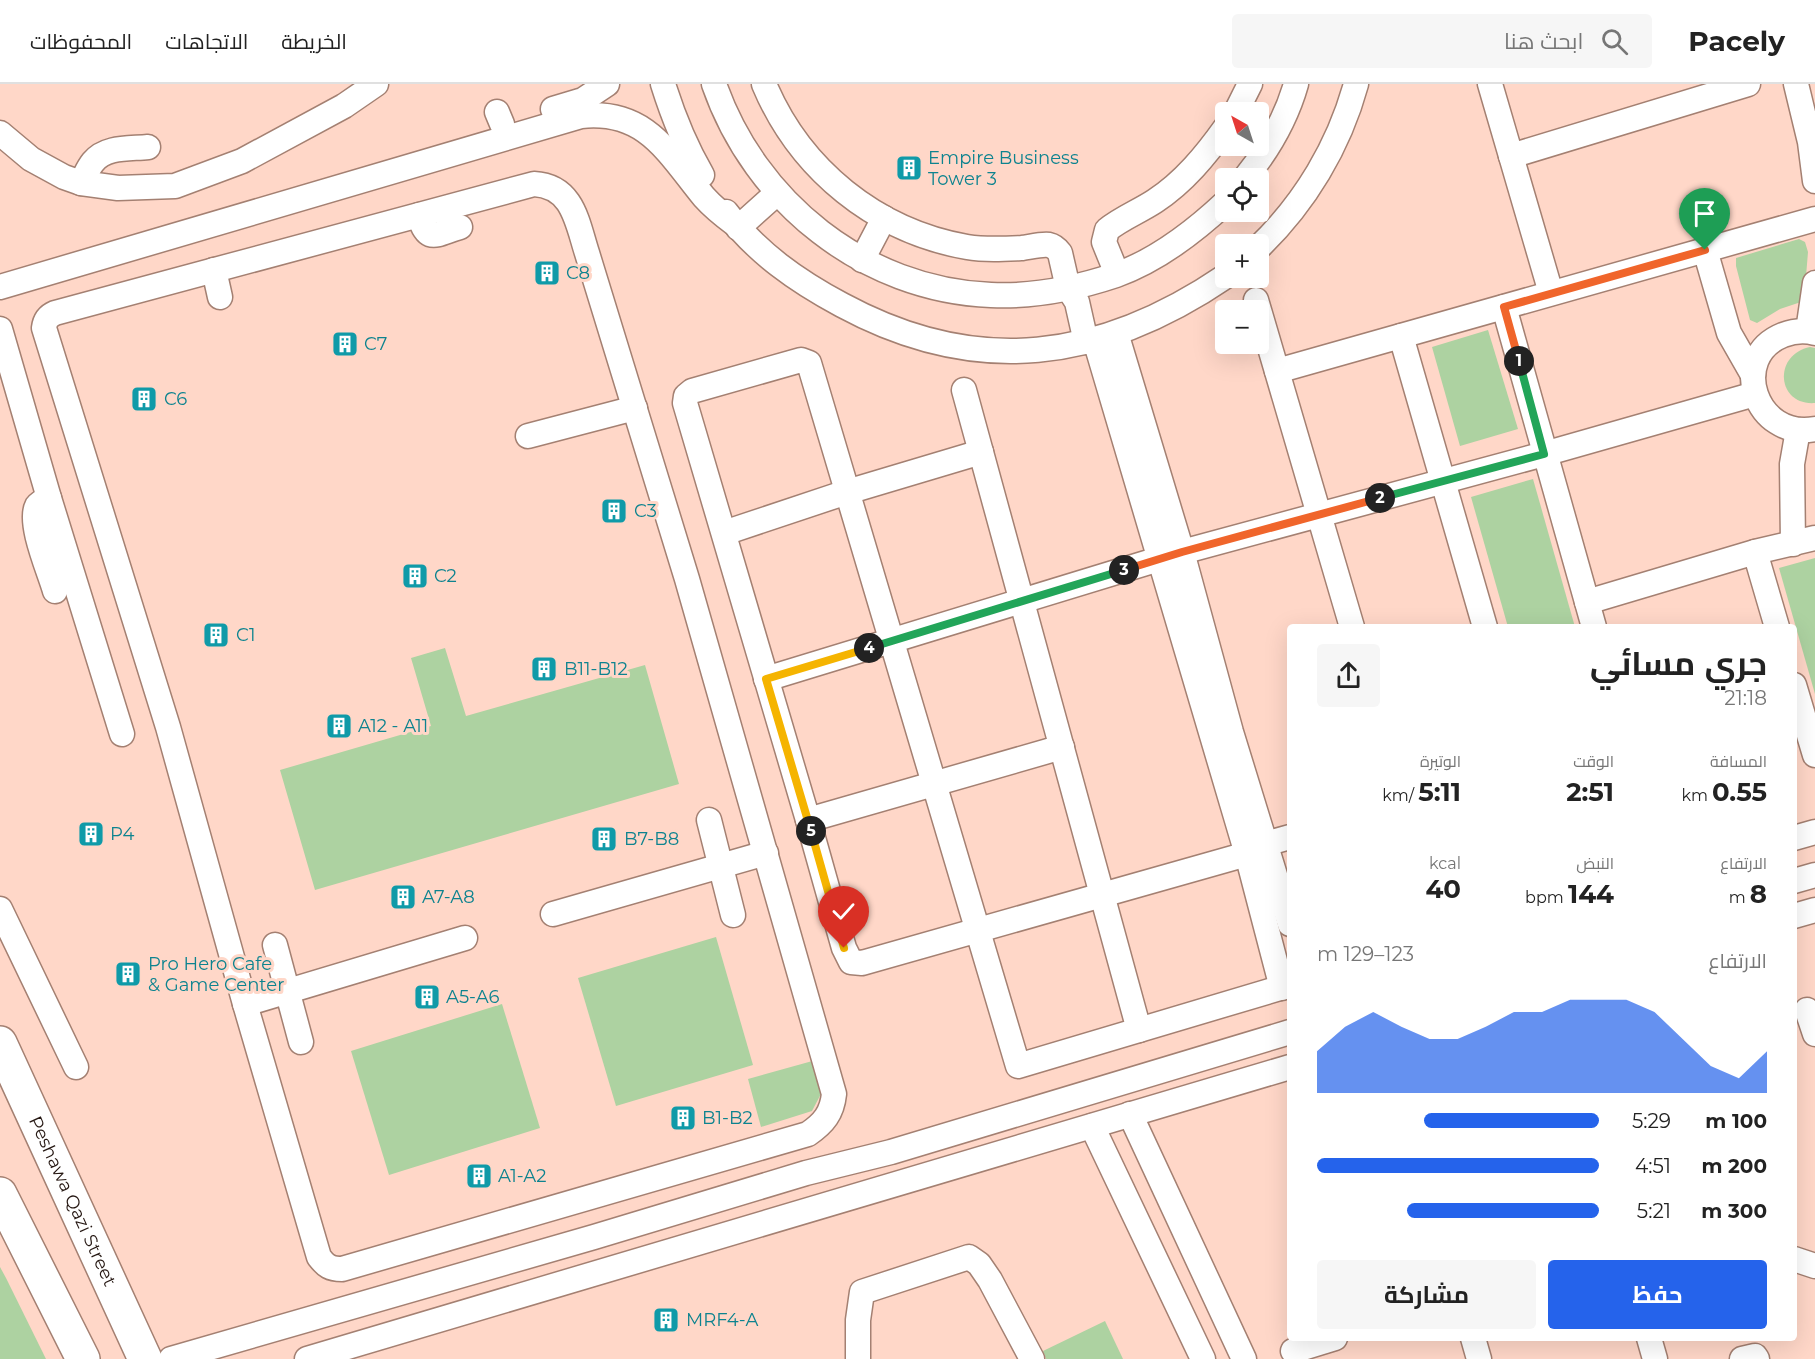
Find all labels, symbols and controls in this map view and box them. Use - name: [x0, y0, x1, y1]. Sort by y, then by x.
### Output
- search box: [1232, 14, 1652, 68]
- text: Pacely: [1688, 24, 1785, 58]
- icon: search: [1598, 25, 1631, 58]
- text: ابحث هنا: [1504, 28, 1583, 55]
- text: المحفوظات: [30, 29, 132, 54]
- text: الاتجاهات: [165, 29, 248, 54]
- text: الخريطة: [281, 29, 347, 54]
- north arrow: [1215, 102, 1269, 156]
- map controls: [1215, 102, 1269, 354]
- place label: Empire Business Tower 3: [928, 147, 1079, 190]
- building icon: Empire Business Tower 3: [894, 153, 924, 183]
- button: locate: [1215, 168, 1269, 222]
- pin: [1679, 188, 1730, 250]
- icon: arrive: [1688, 197, 1721, 230]
- button: +: [1215, 234, 1269, 288]
- building icon: C8: [532, 258, 562, 288]
- place label: C8: [566, 262, 590, 284]
- button: −: [1215, 300, 1269, 354]
- building icon: C7: [330, 329, 360, 359]
- place label: C7: [364, 333, 387, 355]
- pin: 1: [1504, 346, 1534, 376]
- text: 1: [1516, 351, 1522, 370]
- building icon: C6: [129, 384, 159, 414]
- place label: C6: [164, 388, 187, 410]
- pin: 2: [1365, 483, 1395, 513]
- text: 2: [1375, 488, 1385, 507]
- building icon: C3: [599, 496, 629, 526]
- place label: C3: [634, 500, 657, 522]
- pin: 3: [1109, 555, 1139, 585]
- text: 3: [1119, 560, 1129, 579]
- building icon: C2: [400, 561, 430, 591]
- place label: C2: [434, 565, 457, 587]
- building icon: C1: [201, 620, 231, 650]
- place label: C1: [236, 624, 255, 646]
- pin: 4: [854, 633, 884, 663]
- text: 4: [863, 638, 875, 657]
- text: جري مسائي: [1590, 643, 1767, 683]
- button: share: [1317, 644, 1380, 707]
- building icon: B11-B12: [529, 654, 559, 684]
- place label: B11-B12: [564, 658, 628, 680]
- text: 21:18: [1724, 686, 1767, 710]
- building icon: A12 - A11: [324, 711, 354, 741]
- place label: A12 - A11: [358, 715, 428, 737]
- text: الوتيرة: [1420, 752, 1461, 771]
- text: الوقت: [1573, 752, 1614, 771]
- text: المسافة: [1710, 752, 1767, 771]
- text: 5:11: [1418, 776, 1461, 808]
- text: 2:51: [1566, 776, 1614, 808]
- text: 0.55: [1712, 776, 1767, 808]
- text: /km: [1382, 786, 1418, 805]
- text: km: [1681, 786, 1712, 805]
- pin: 5: [796, 816, 826, 846]
- building icon: P4: [76, 819, 106, 849]
- text: 5: [806, 821, 816, 840]
- place label: P4: [110, 823, 134, 845]
- building icon: B7-B8: [589, 824, 619, 854]
- place label: B7-B8: [624, 828, 679, 850]
- text: kcal: [1429, 854, 1461, 873]
- text: النبض: [1576, 854, 1614, 873]
- text: الارتفاع: [1720, 854, 1767, 873]
- text: 40: [1425, 873, 1461, 905]
- text: 144: [1568, 878, 1614, 910]
- text: 8: [1750, 878, 1767, 910]
- building icon: A7-A8: [388, 882, 418, 912]
- place label: A7-A8: [422, 886, 475, 908]
- pin: [818, 886, 869, 948]
- text: bpm: [1525, 888, 1568, 907]
- text: m: [1729, 888, 1750, 907]
- icon: check: [827, 895, 860, 928]
- text: 123–129 m: [1317, 942, 1414, 966]
- text: الارتفاع: [1708, 949, 1767, 973]
- place label: Pro Hero Cafe & Game Center: [148, 953, 284, 996]
- building icon: Pro Hero Cafe & Game Center: [113, 959, 143, 989]
- building icon: A5-A6: [412, 982, 442, 1012]
- place label: A5-A6: [446, 986, 499, 1008]
- building icon: B1-B2: [668, 1103, 698, 1133]
- place label: B1-B2: [702, 1107, 753, 1129]
- text: 5:29: [1632, 1109, 1671, 1133]
- text: 100 m: [1705, 1109, 1767, 1133]
- street label: Peshawa Qazi Street: [24, 1113, 121, 1290]
- text: 4:51: [1635, 1154, 1671, 1178]
- text: 200 m: [1701, 1154, 1767, 1178]
- building icon: A1-A2: [464, 1161, 494, 1191]
- place label: A1-A2: [498, 1165, 546, 1187]
- text: 5:21: [1637, 1199, 1671, 1223]
- text: 300 m: [1701, 1199, 1767, 1223]
- button: مشاركة: [1317, 1260, 1536, 1329]
- button: حفظ: [1548, 1260, 1767, 1329]
- building icon: MRF4-A: [651, 1305, 681, 1335]
- place label: MRF4-A: [686, 1309, 758, 1331]

